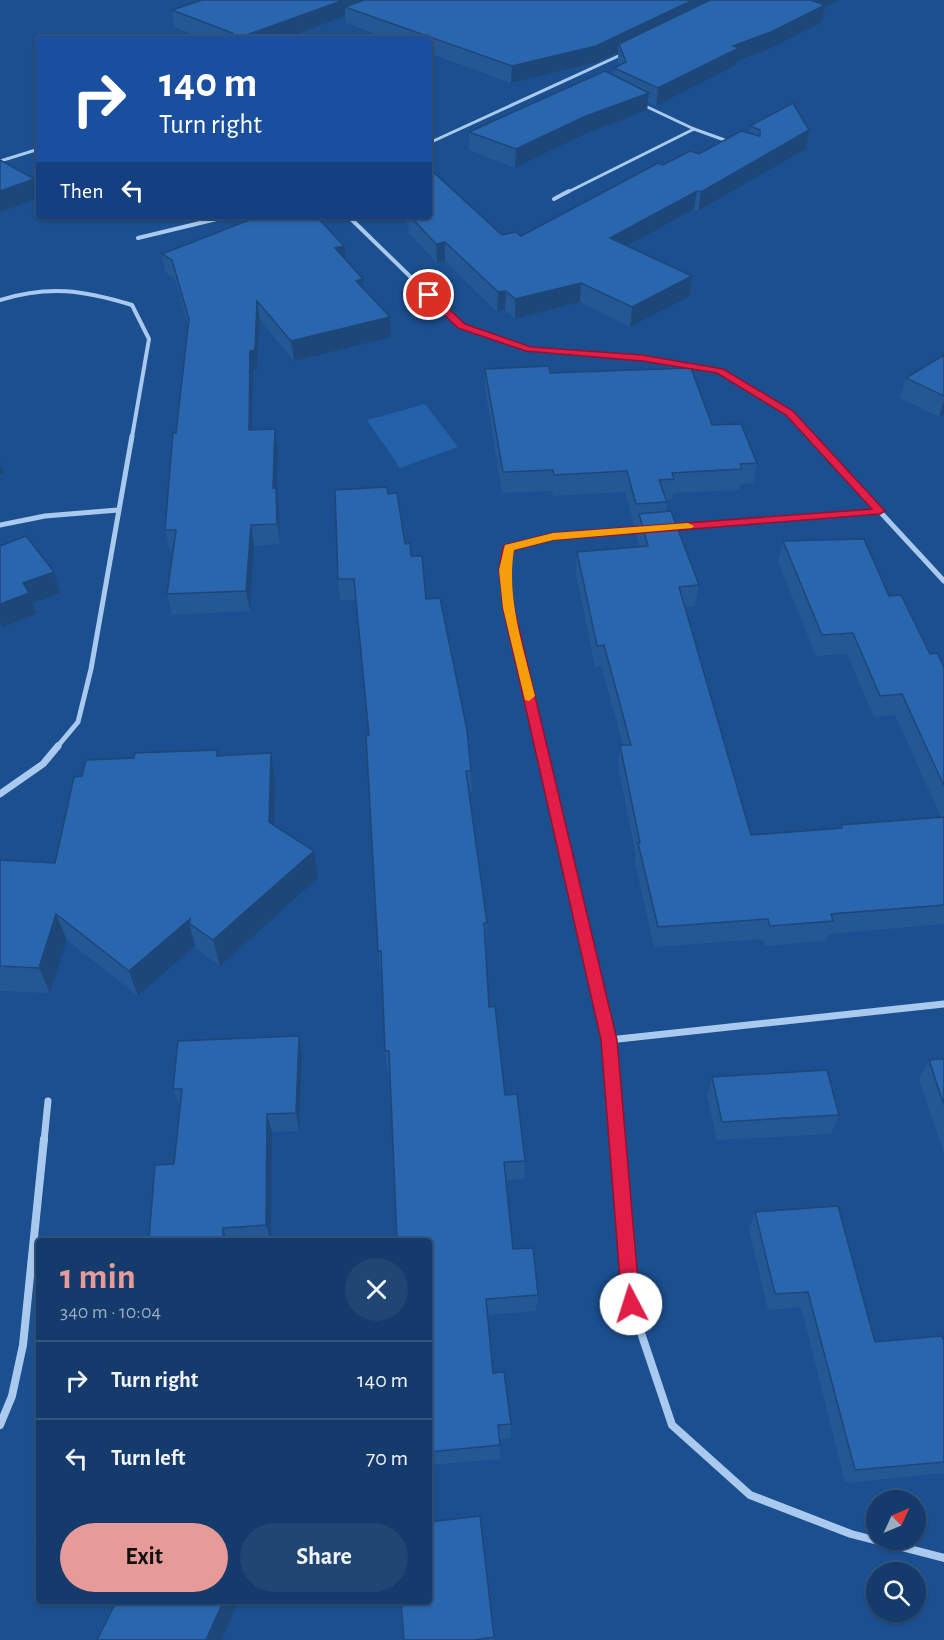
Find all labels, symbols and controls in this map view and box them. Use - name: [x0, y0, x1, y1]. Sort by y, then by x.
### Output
- icon: right: [60, 60, 138, 138]
- text: 140 m: [159, 62, 257, 104]
- text: Turn right: [159, 111, 262, 138]
- icon: left: [116, 174, 149, 207]
- text: Then: [60, 180, 104, 202]
- pin: [403, 269, 454, 320]
- icon: arrive: [412, 278, 445, 311]
- button: close: [345, 1258, 408, 1321]
- text: 1 min: [60, 1259, 136, 1295]
- position arrow: [599, 1272, 663, 1336]
- text: 340 m · 10:04: [60, 1302, 161, 1322]
- icon: right: [60, 1364, 93, 1397]
- text: Turn right: [111, 1369, 198, 1391]
- text: 140 m: [357, 1369, 408, 1391]
- icon: left: [60, 1442, 93, 1475]
- text: Turn left: [111, 1447, 185, 1469]
- text: 70 m: [366, 1447, 408, 1469]
- north arrow: [866, 1490, 926, 1550]
- map controls: [866, 1490, 926, 1622]
- button: Exit: [60, 1523, 228, 1592]
- button: Share: [240, 1523, 408, 1592]
- button: search: [866, 1562, 926, 1622]

